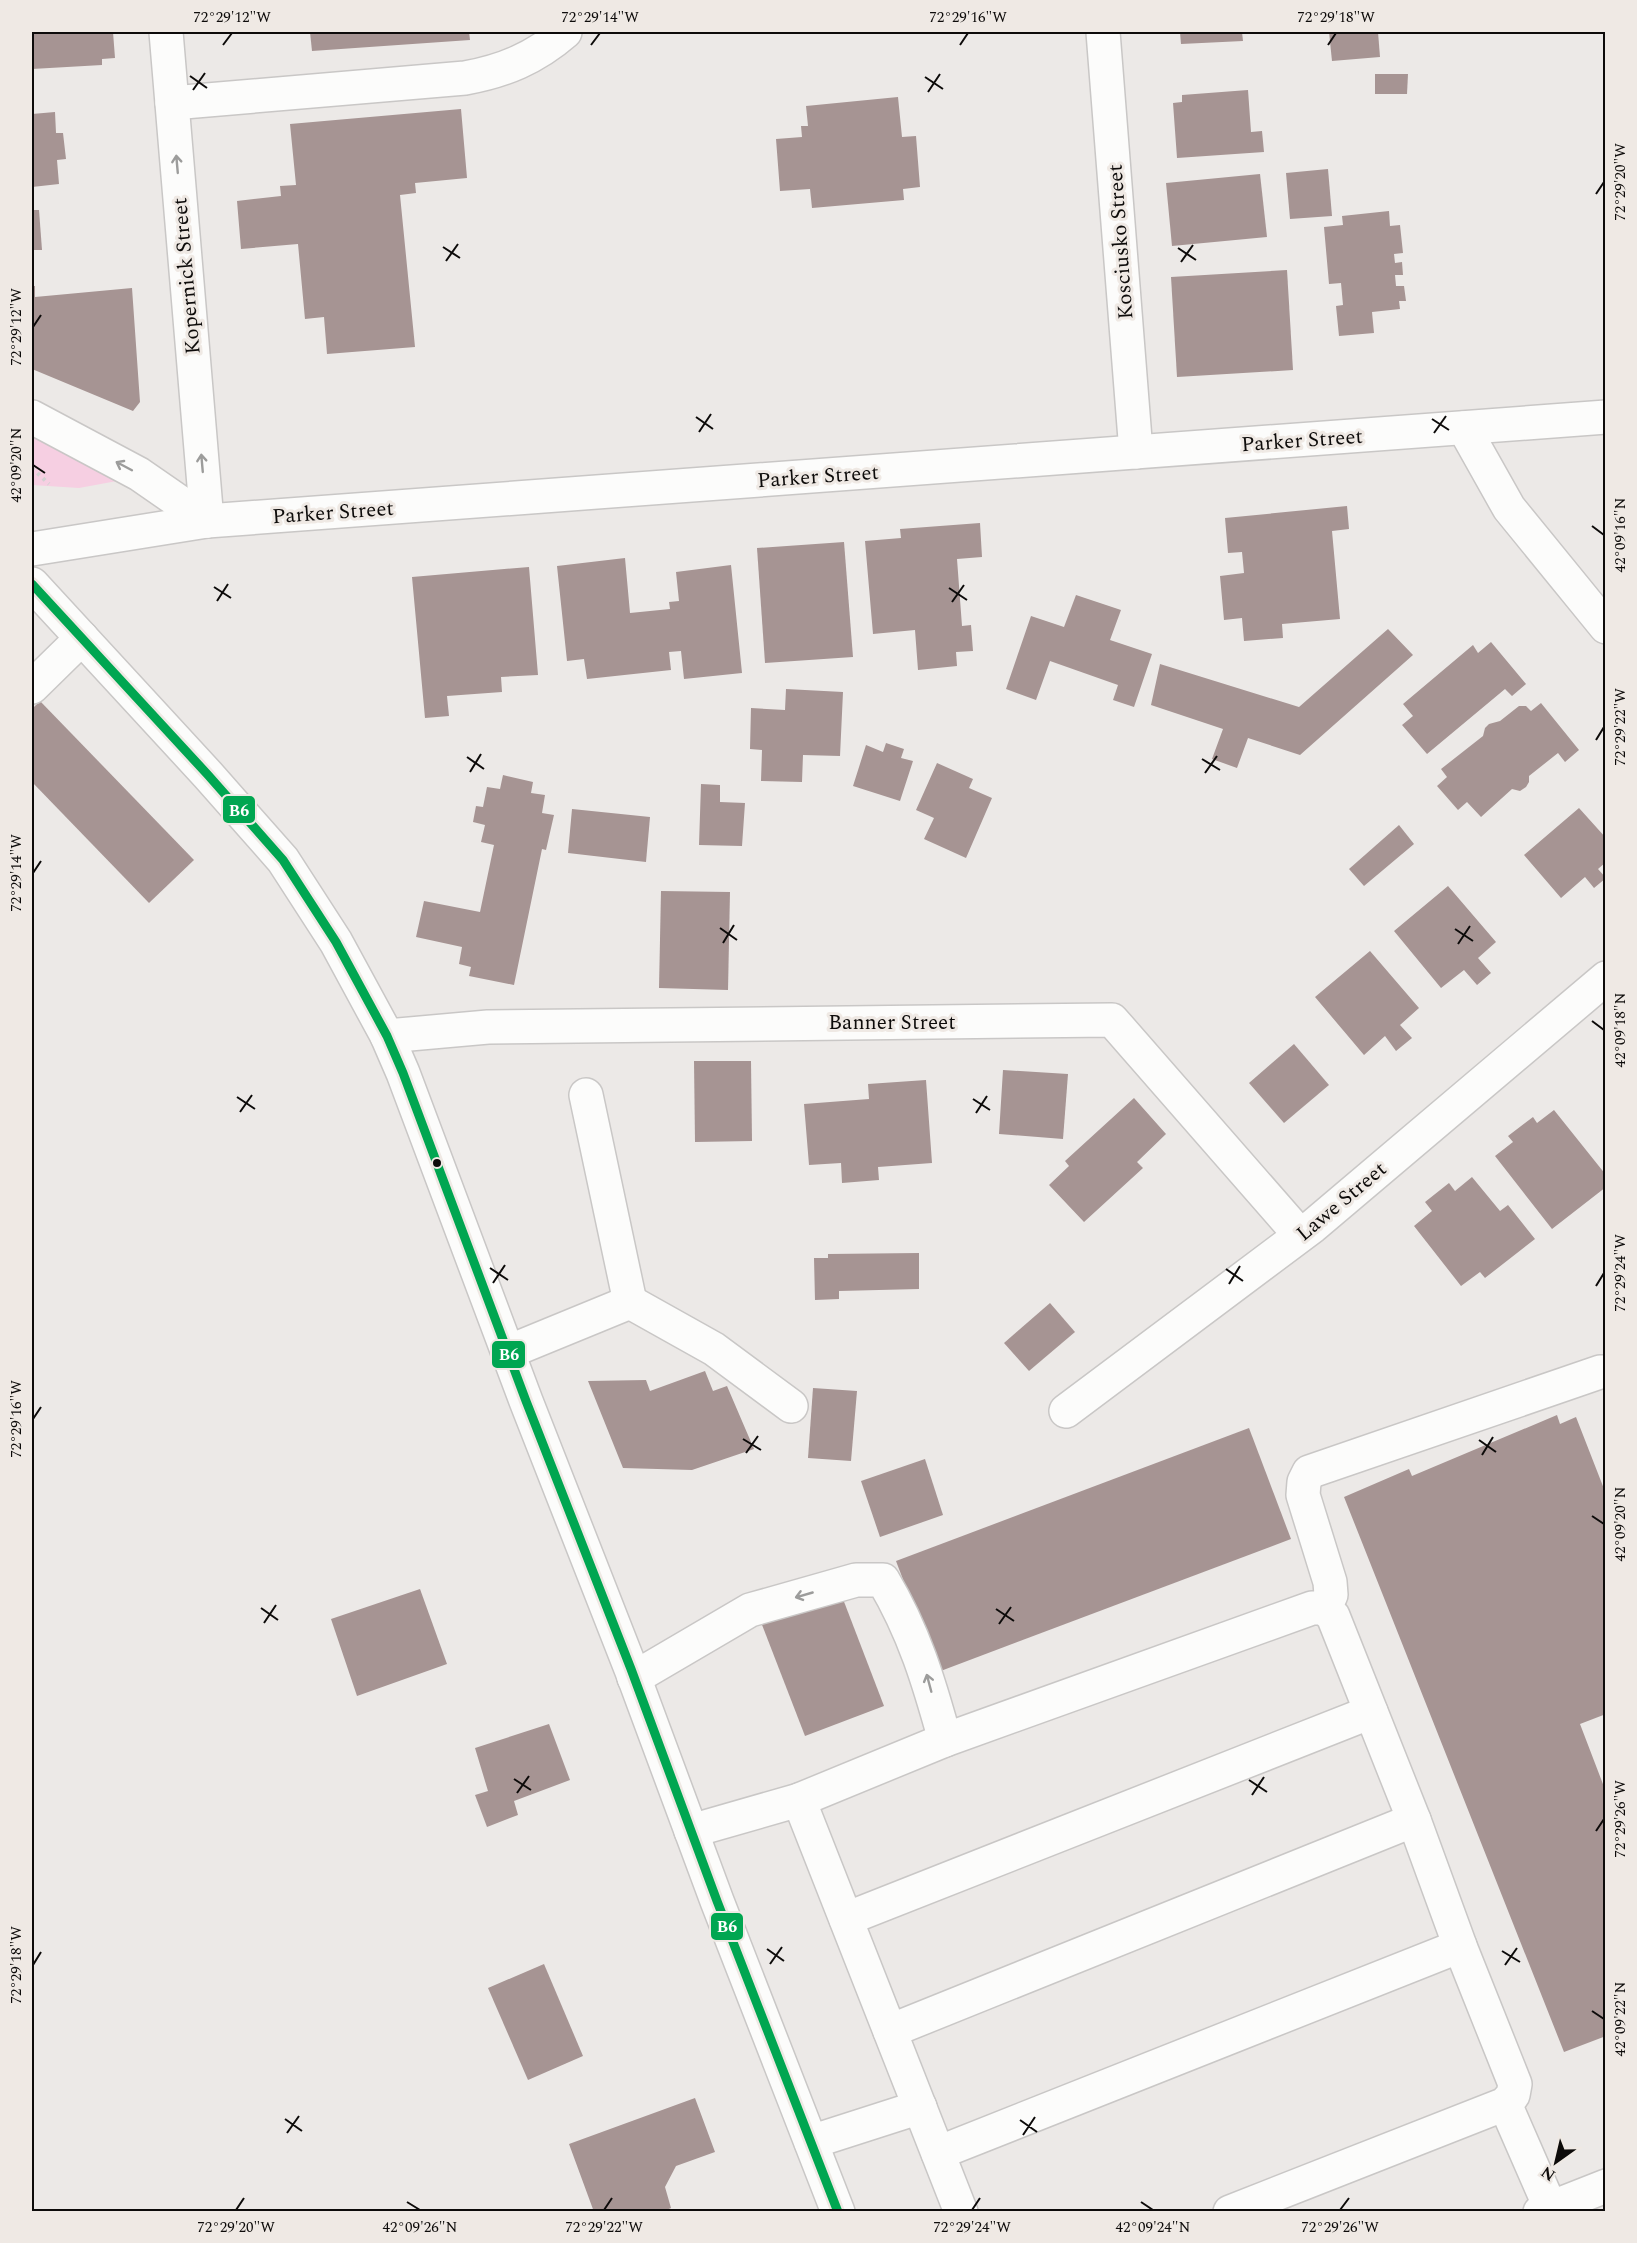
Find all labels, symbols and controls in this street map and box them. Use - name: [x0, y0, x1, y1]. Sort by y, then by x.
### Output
- text: 72°29'12"W: [193, 6, 271, 29]
- text: 72°29'14"W: [561, 6, 639, 29]
- text: 72°29'16"W: [929, 6, 1007, 29]
- text: 72°29'18"W: [1297, 6, 1375, 29]
- text: 72°29'20"W: [1609, 143, 1632, 221]
- one-way arrow: [171, 155, 182, 175]
- street label: Kosciusko Street: [1100, 163, 1142, 321]
- street label: Kopernick Street: [164, 196, 210, 356]
- text: 72°29'12"W: [5, 288, 28, 366]
- street label: Parker Street: [1240, 421, 1364, 461]
- text: 42°09'20"N: [5, 427, 28, 503]
- one-way arrow: [196, 454, 207, 473]
- street label: Parker Street: [756, 457, 880, 497]
- one-way arrow: [115, 459, 133, 471]
- street label: Parker Street: [271, 493, 395, 533]
- text: 42°09'16"N: [1609, 497, 1632, 573]
- text: 72°29'22"W: [1609, 688, 1632, 766]
- line badge: B6: [222, 795, 256, 824]
- text: B6: [229, 799, 249, 823]
- text: 72°29'14"W: [5, 834, 28, 912]
- text: 42°09'18"N: [1609, 992, 1632, 1068]
- street label: Banner Street: [828, 1007, 956, 1039]
- street label: Lawe Street: [1289, 1154, 1394, 1249]
- unlabelled marker: [431, 1157, 443, 1169]
- text: 72°29'24"W: [1609, 1234, 1632, 1312]
- line badge: B6: [491, 1340, 526, 1369]
- text: B6: [499, 1343, 519, 1367]
- text: 72°29'16"W: [5, 1380, 28, 1458]
- text: 42°09'20"N: [1609, 1486, 1632, 1562]
- one-way arrow: [795, 1590, 814, 1601]
- one-way arrow: [923, 1674, 935, 1693]
- text: 72°29'26"W: [1609, 1780, 1632, 1858]
- line badge: B6: [710, 1912, 744, 1941]
- text: B6: [717, 1915, 737, 1939]
- text: 72°29'18"W: [5, 1926, 28, 2004]
- text: 42°09'22"N: [1609, 1981, 1632, 2057]
- north arrow: [1526, 2132, 1586, 2192]
- text: N: [1536, 2160, 1560, 2187]
- text: 72°29'20"W: [197, 2216, 275, 2239]
- text: 42°09'26"N: [383, 2216, 458, 2239]
- text: 72°29'22"W: [565, 2216, 643, 2239]
- text: 72°29'24"W: [933, 2216, 1011, 2239]
- text: 42°09'24"N: [1116, 2216, 1191, 2239]
- text: 72°29'26"W: [1301, 2216, 1379, 2239]

